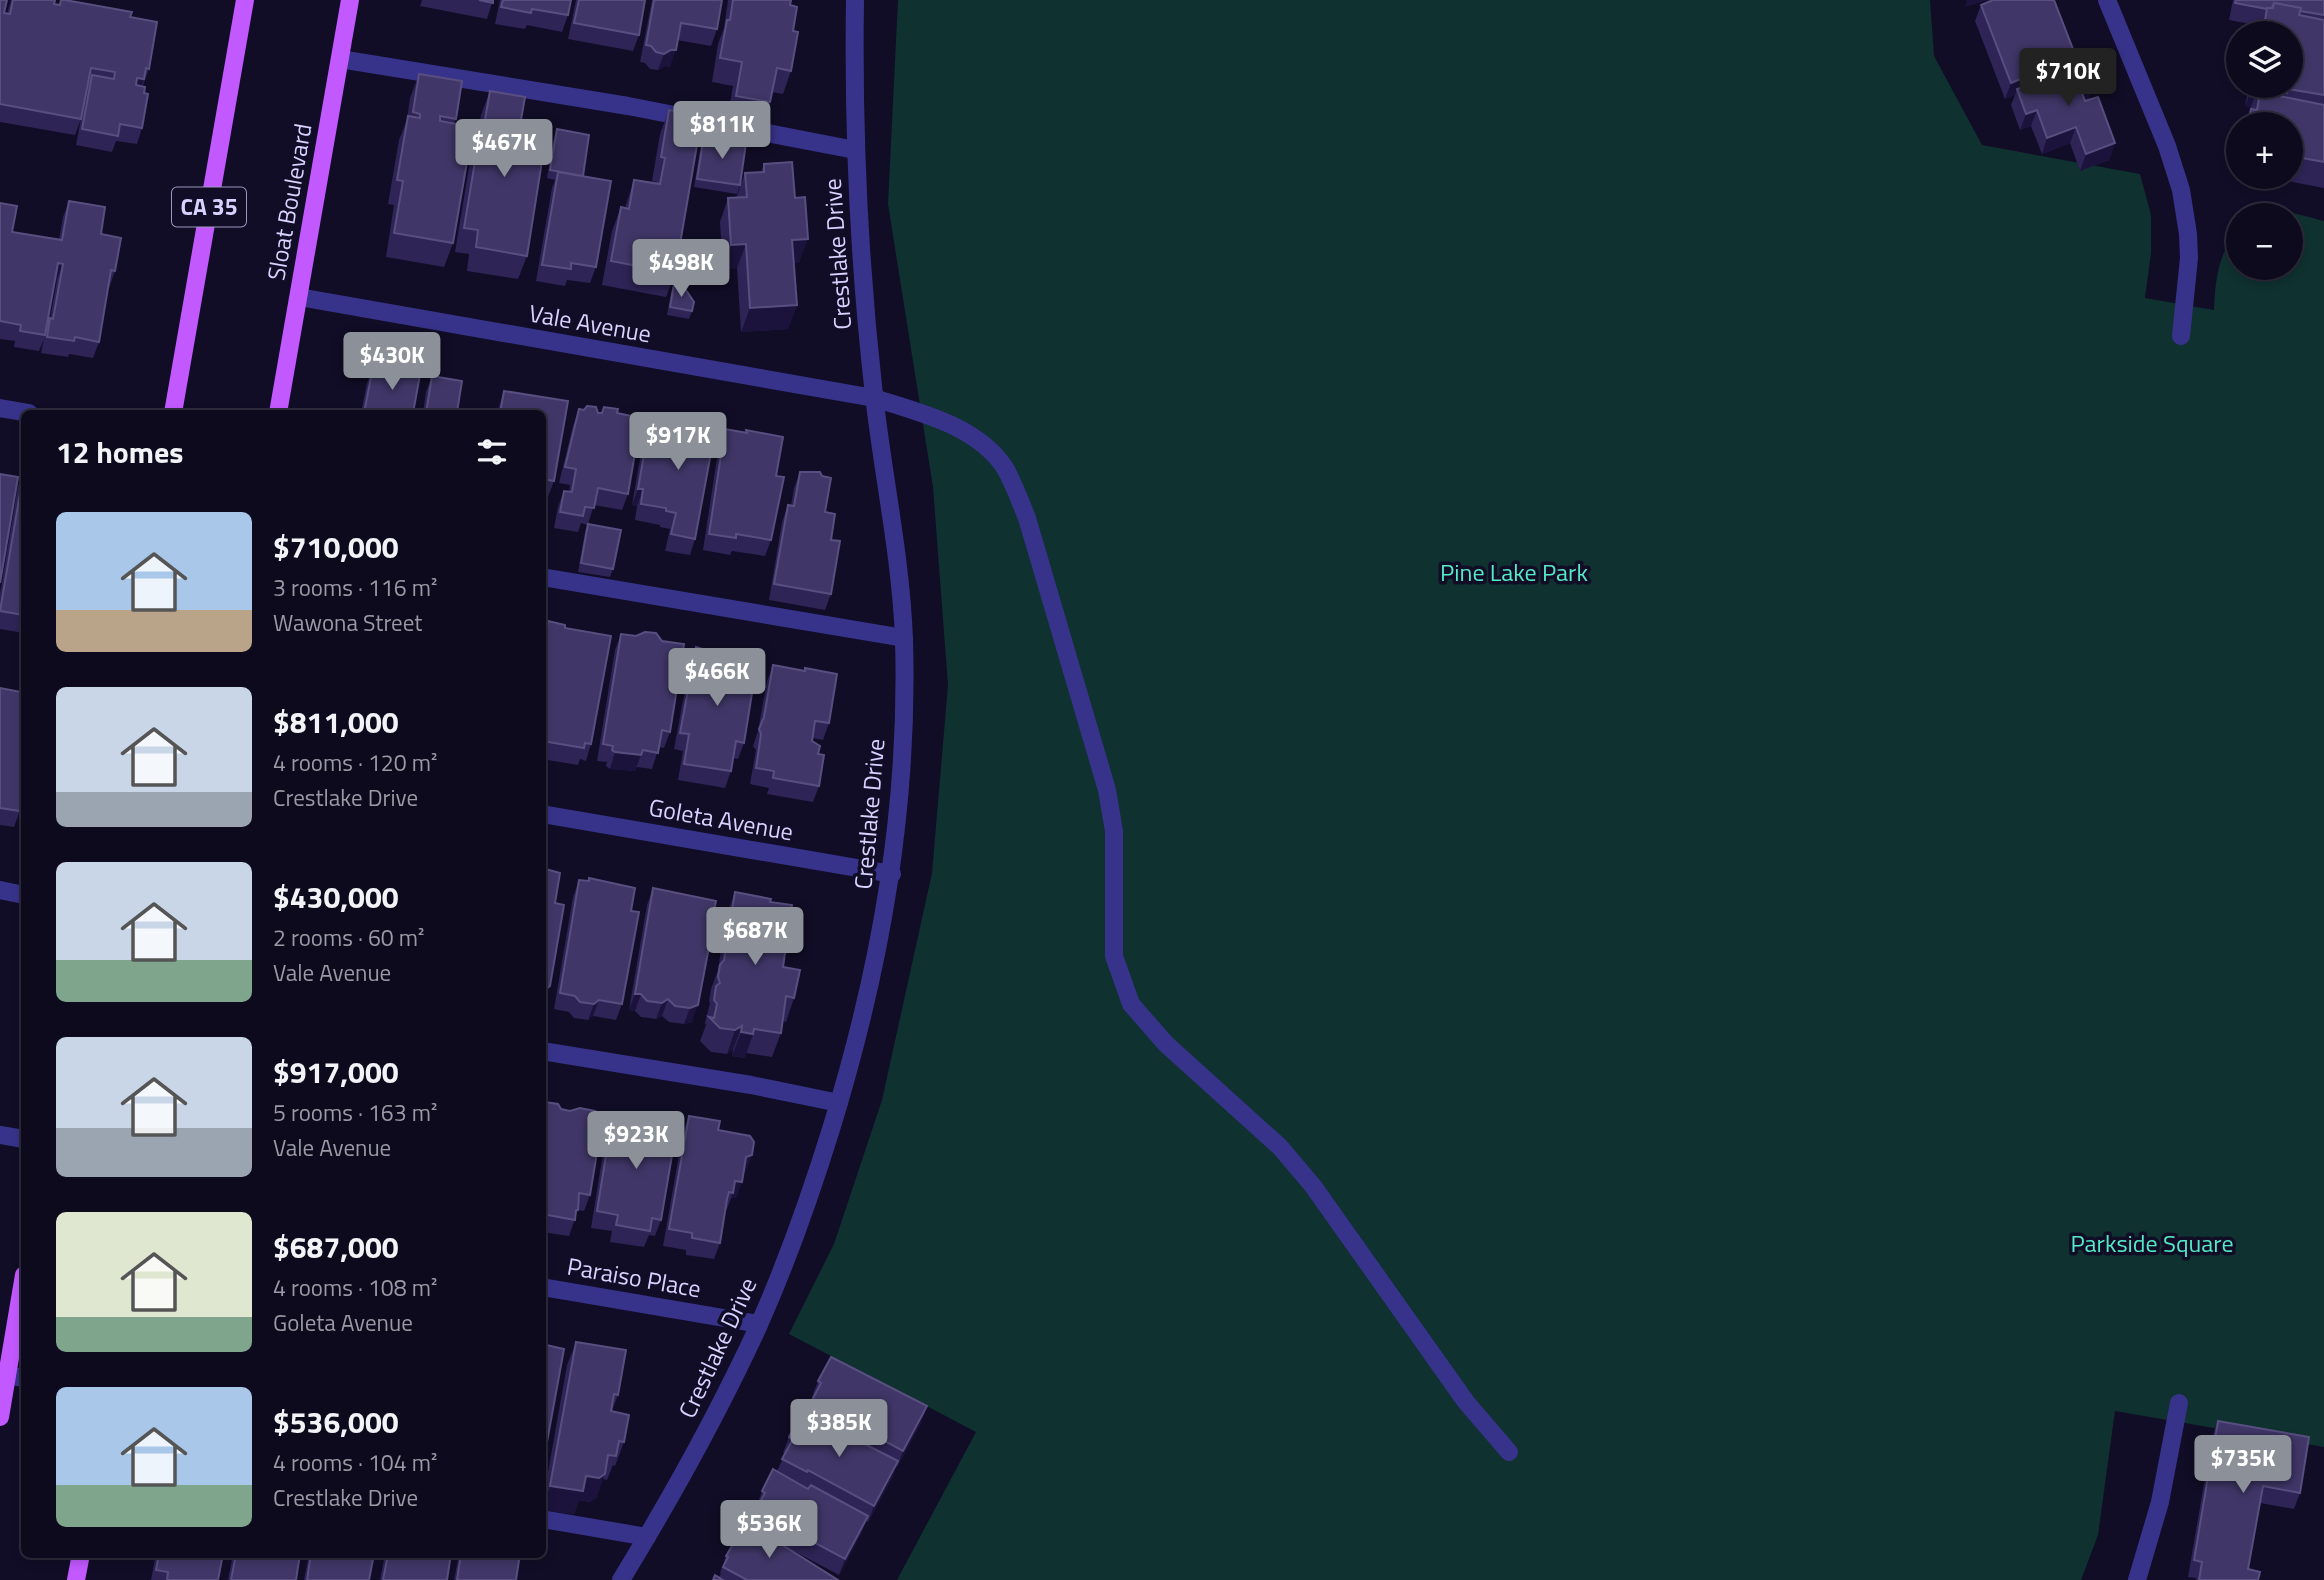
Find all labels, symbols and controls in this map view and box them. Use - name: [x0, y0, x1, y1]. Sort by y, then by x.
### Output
- map controls: [2226, 21, 2303, 280]
- button: layers: [2226, 21, 2303, 98]
- pin: $710K: [2019, 48, 2117, 108]
- text: $710K: [2035, 53, 2101, 88]
- pin: $811K: [673, 102, 771, 161]
- text: $811K: [689, 106, 755, 141]
- button: +: [2226, 112, 2303, 189]
- pin: $467K: [455, 120, 553, 179]
- street label: Sloat Boulevard: [258, 121, 321, 283]
- text: $467K: [471, 124, 537, 159]
- street label: Crestlake Drive: [814, 177, 860, 331]
- road number: CA 35: [172, 188, 246, 227]
- button: −: [2226, 203, 2303, 280]
- pin: $498K: [632, 240, 730, 299]
- text: $498K: [648, 244, 714, 279]
- street label: Vale Avenue: [526, 295, 654, 351]
- pin: $430K: [343, 332, 441, 392]
- text: $430K: [359, 337, 425, 372]
- pin: $917K: [629, 412, 727, 472]
- text: $917K: [645, 417, 711, 452]
- text: 12 homes: [56, 429, 183, 475]
- icon: filters: [473, 433, 511, 471]
- text: $710,000: [273, 524, 399, 570]
- icon: home: [112, 540, 196, 624]
- park label: Pine Lake Park: [1440, 554, 1588, 590]
- text: 3 rooms · 116 m²: [273, 570, 437, 605]
- text: Wawona Street: [273, 605, 422, 640]
- pin: $466K: [668, 648, 766, 708]
- text: $466K: [684, 653, 750, 688]
- text: $811,000: [273, 699, 399, 745]
- icon: home: [112, 715, 196, 799]
- street label: Crestlake Drive: [844, 737, 894, 891]
- text: 4 rooms · 120 m²: [273, 745, 437, 780]
- text: Crestlake Drive: [273, 780, 418, 815]
- street label: Goleta Avenue: [646, 789, 796, 849]
- text: $430,000: [273, 874, 399, 920]
- icon: home: [112, 890, 196, 974]
- pin: $687K: [706, 908, 804, 967]
- text: $687K: [722, 912, 788, 947]
- text: 2 rooms · 60 m²: [273, 920, 424, 955]
- text: Vale Avenue: [273, 955, 391, 990]
- text: $917,000: [273, 1049, 399, 1095]
- icon: home: [112, 1065, 196, 1149]
- text: 5 rooms · 163 m²: [273, 1095, 437, 1130]
- pin: $923K: [587, 1112, 685, 1171]
- text: $923K: [603, 1116, 669, 1151]
- text: Vale Avenue: [273, 1130, 391, 1165]
- text: $687,000: [273, 1224, 399, 1270]
- park label: Parkside Square: [2070, 1225, 2234, 1261]
- icon: home: [112, 1240, 196, 1324]
- street label: Paraiso Place: [565, 1248, 704, 1306]
- text: 4 rooms · 108 m²: [273, 1270, 437, 1305]
- street label: Crestlake Drive: [669, 1271, 765, 1424]
- text: Goleta Avenue: [273, 1305, 413, 1340]
- text: $536,000: [273, 1399, 399, 1445]
- pin: $385K: [790, 1400, 888, 1459]
- text: $385K: [806, 1404, 872, 1439]
- icon: home: [112, 1415, 196, 1499]
- pin: $735K: [2194, 1436, 2292, 1495]
- text: $735K: [2210, 1440, 2276, 1475]
- text: 4 rooms · 104 m²: [273, 1445, 437, 1480]
- text: Crestlake Drive: [273, 1480, 418, 1515]
- pin: $536K: [720, 1500, 818, 1560]
- text: $536K: [736, 1505, 802, 1540]

